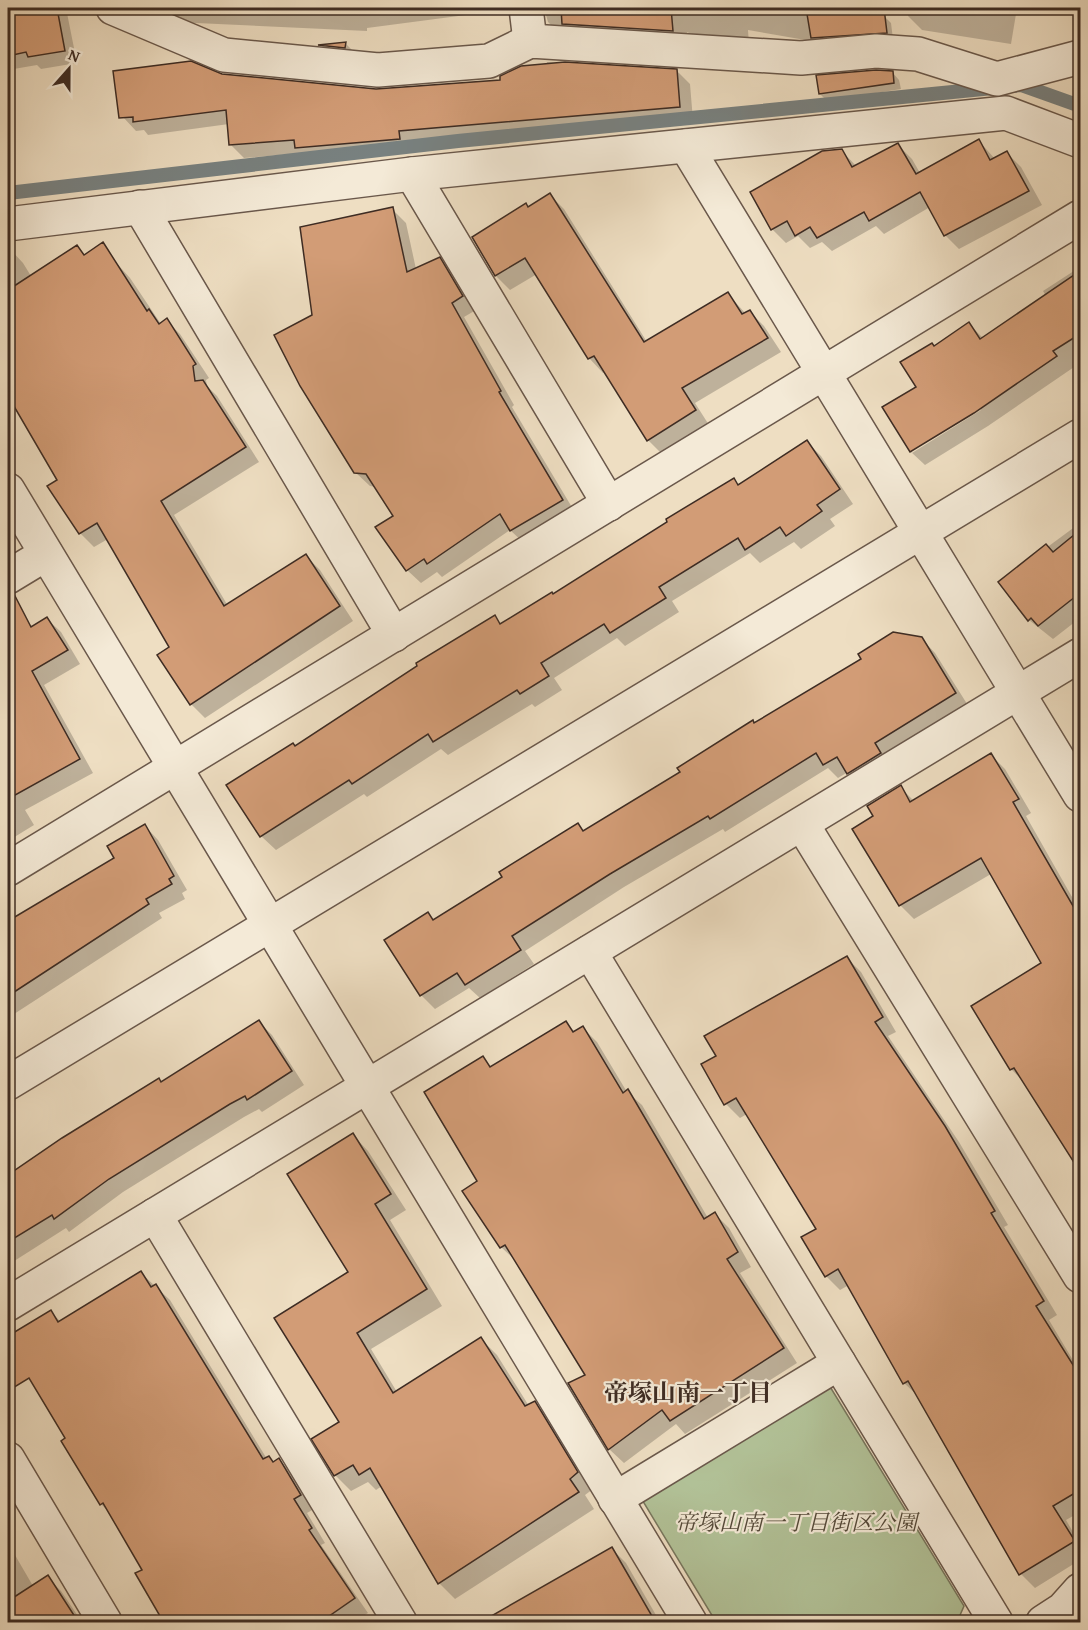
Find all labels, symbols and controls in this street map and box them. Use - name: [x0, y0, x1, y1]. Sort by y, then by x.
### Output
- north arrow: [39, 39, 99, 99]
- text: N: [65, 42, 84, 68]
- district label: 帝塚山南一丁目: [604, 1375, 772, 1410]
- park label: 帝塚山南一丁目街区公園: [675, 1506, 920, 1538]

